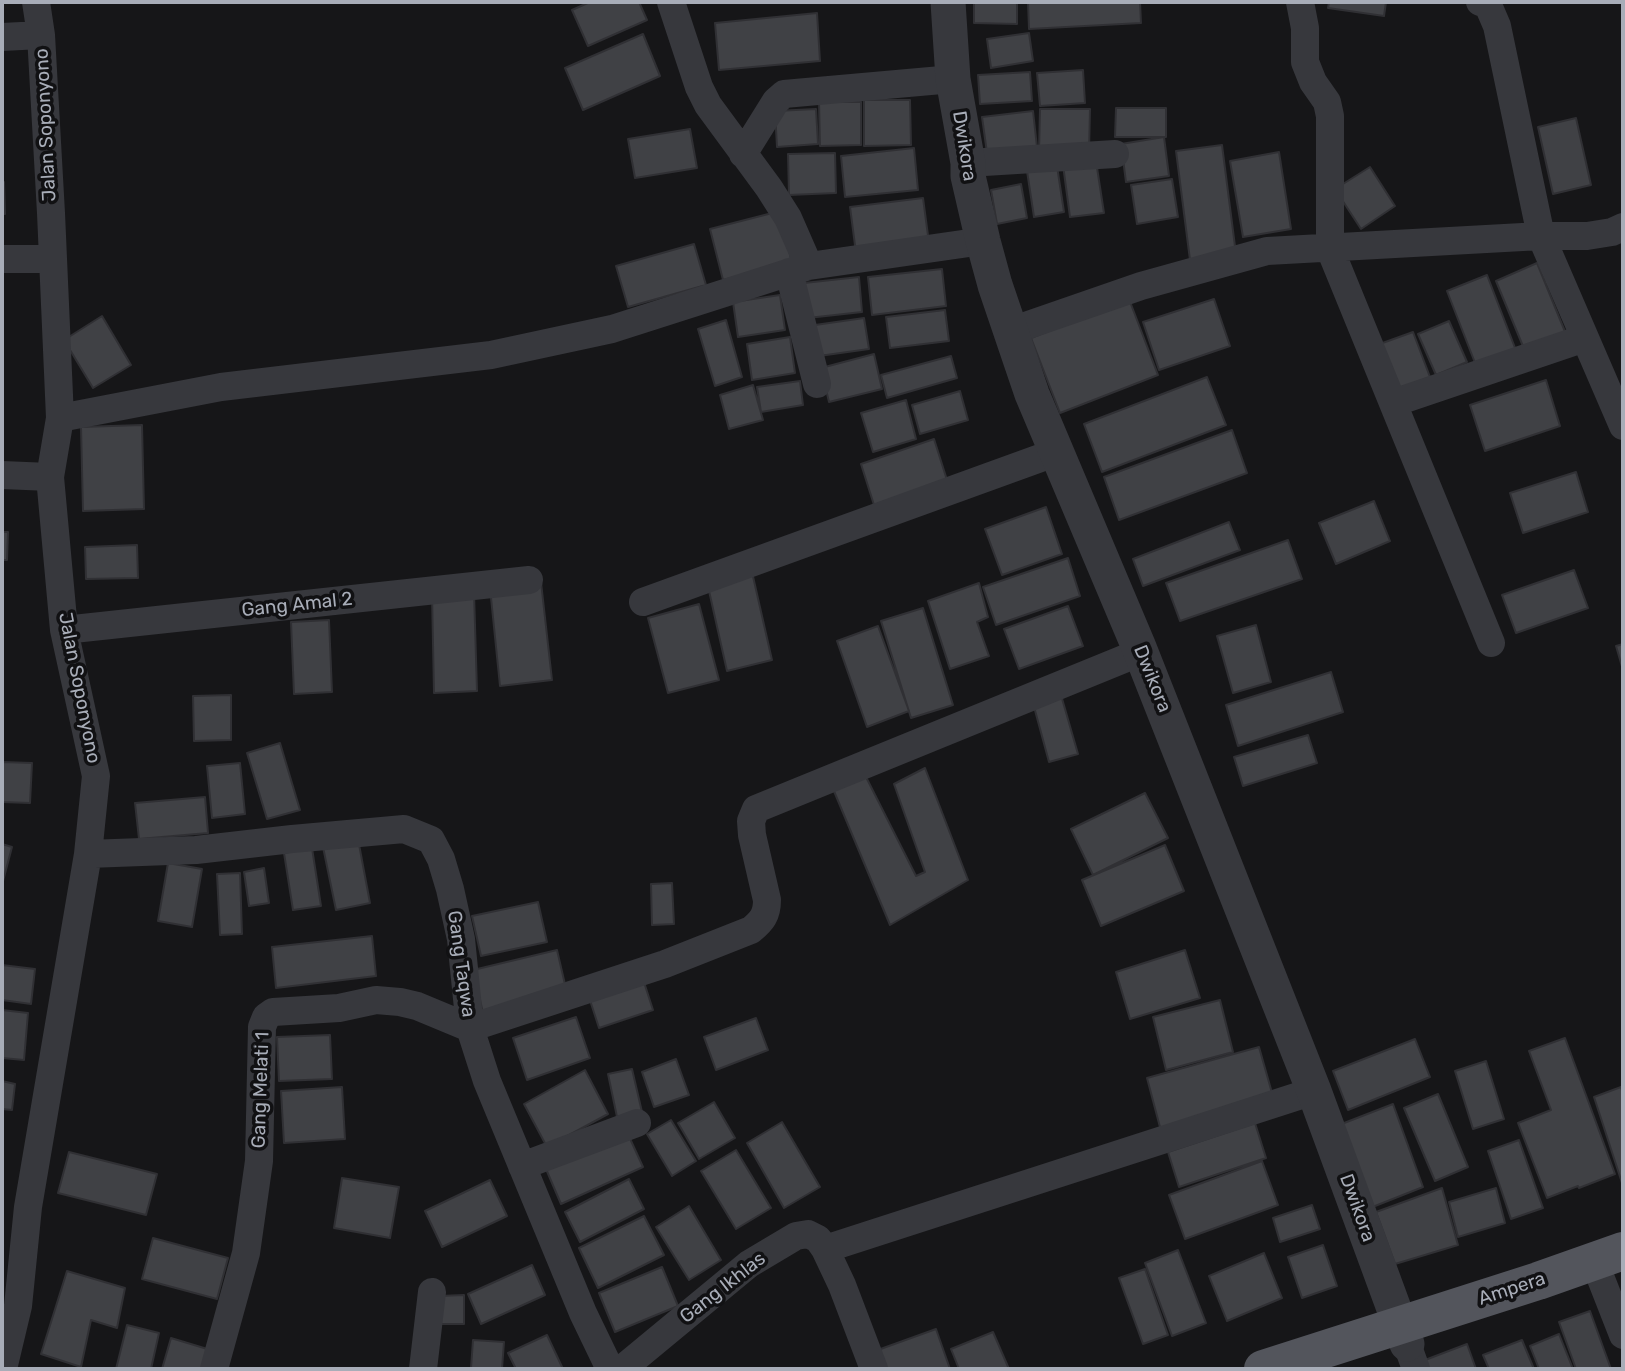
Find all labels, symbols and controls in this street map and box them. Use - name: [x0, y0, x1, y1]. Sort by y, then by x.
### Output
- street label: Jalan Soponyono: [31, 48, 61, 202]
- street label: Dwikora: [947, 109, 981, 183]
- street label: Gang Amal 2: [240, 588, 354, 622]
- street label: Jalan Soponyono: [53, 611, 105, 765]
- street label: Dwikora: [1128, 642, 1176, 716]
- street label: Gang Taqwa: [442, 909, 480, 1019]
- street label: Gang Melati 1: [248, 1031, 274, 1149]
- street label: Dwikora: [1334, 1171, 1380, 1245]
- street label: Gang Ikhlas: [676, 1248, 770, 1328]
- street label: Ampera: [1476, 1267, 1548, 1311]

